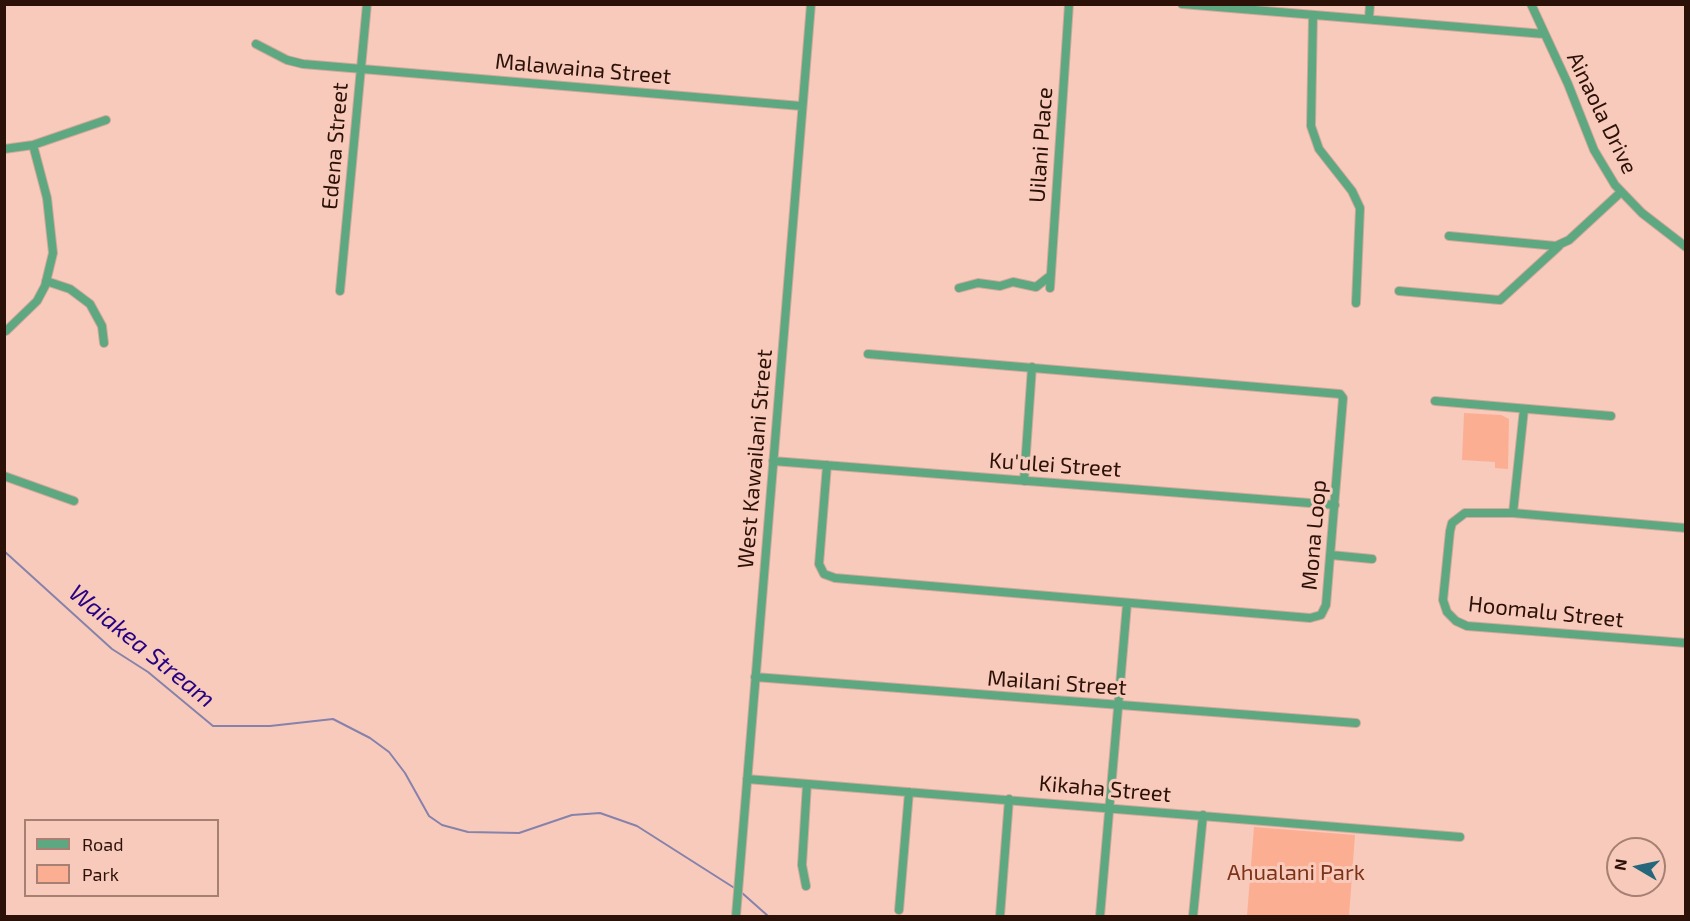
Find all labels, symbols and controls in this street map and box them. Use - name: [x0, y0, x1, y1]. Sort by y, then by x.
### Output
- street label: Malawaina Street: [494, 48, 672, 90]
- street label: Ainaola Drive: [1561, 48, 1643, 178]
- street label: Edena Street: [316, 81, 354, 211]
- street label: Uilani Place: [1024, 86, 1058, 204]
- street label: West Kawailani Street: [732, 348, 778, 570]
- street label: Ku'ulei Street: [988, 447, 1122, 483]
- street label: Mona Loop: [1296, 479, 1332, 591]
- water label: Waiakea Stream: [63, 578, 221, 714]
- street label: Hoomalu Street: [1467, 591, 1625, 633]
- street label: Mailani Street: [986, 665, 1128, 701]
- street label: Kikaha Street: [1038, 770, 1172, 808]
- legend: [24, 819, 219, 897]
- text: Road: [82, 833, 123, 855]
- north arrow: [1606, 837, 1666, 897]
- text: N: [1609, 857, 1630, 872]
- park label: Ahualani Park: [1227, 860, 1365, 886]
- text: Park: [82, 863, 119, 885]

